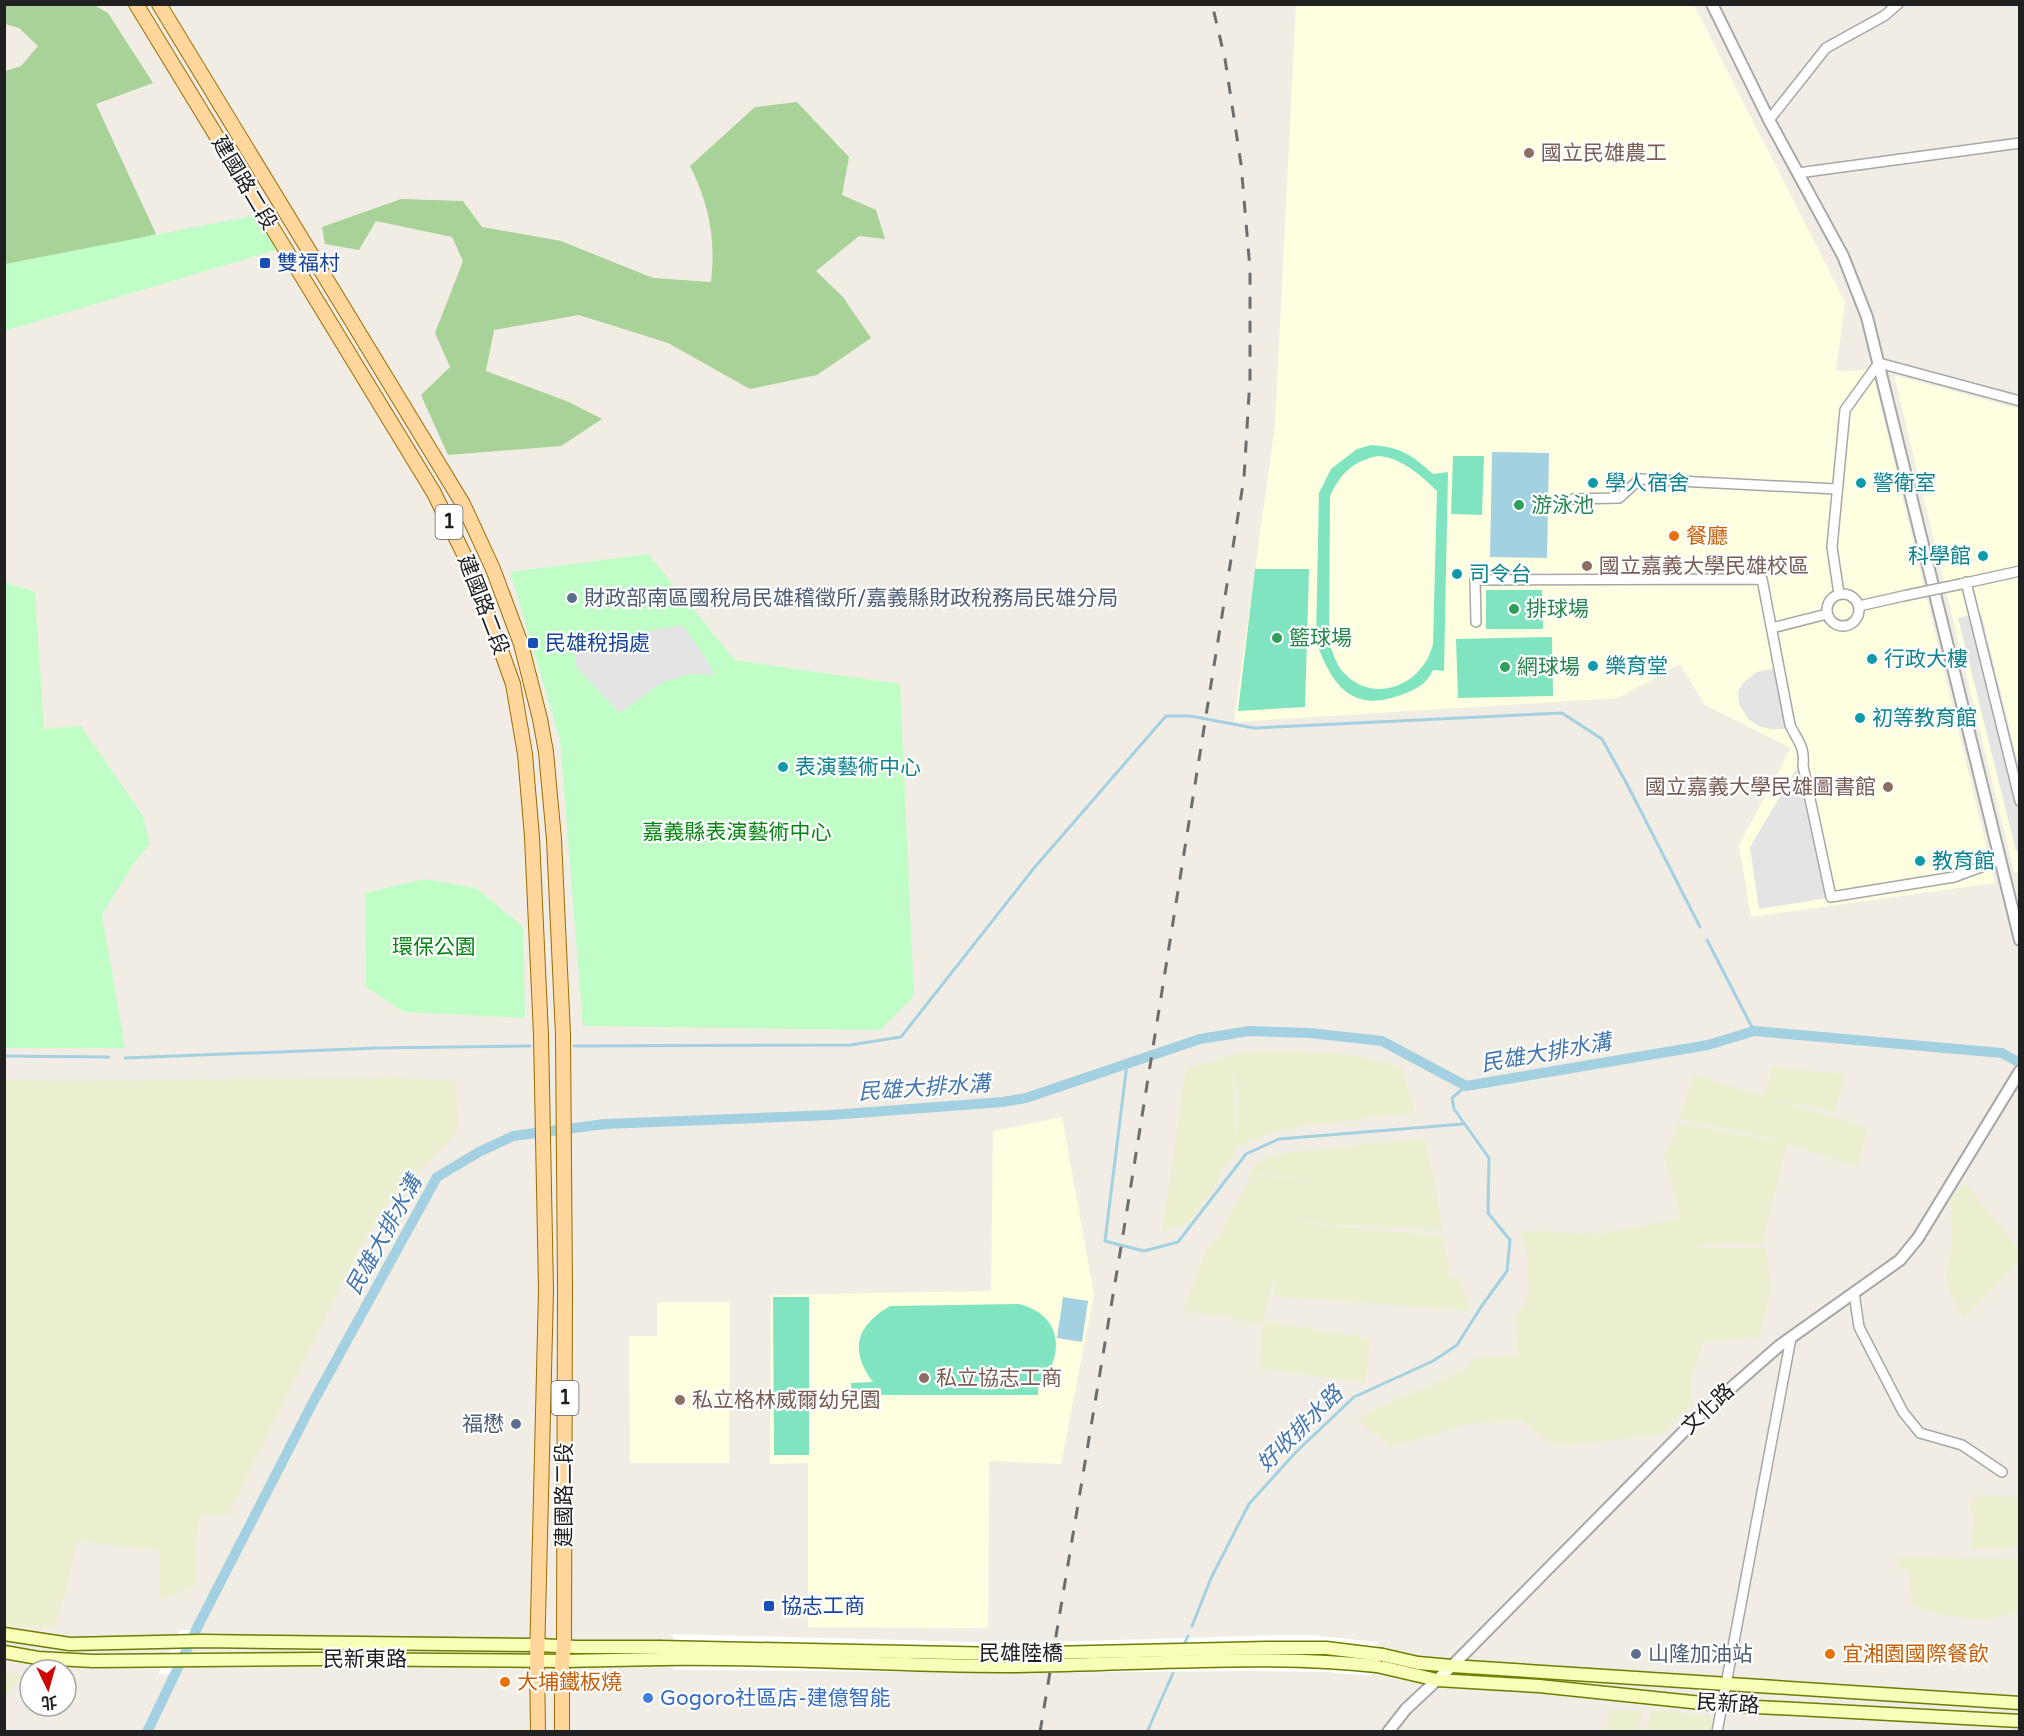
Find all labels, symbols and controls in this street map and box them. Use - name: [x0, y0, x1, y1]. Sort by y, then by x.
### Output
- street label: 建國路二段: [206, 132, 282, 234]
- place label: 國立民雄農工: [1541, 141, 1667, 166]
- marker: 國立民雄農工: [1522, 146, 1536, 160]
- place label: 雙福村: [277, 251, 340, 276]
- marker: 雙福村: [258, 256, 272, 270]
- place label: 學人宿舍: [1605, 471, 1689, 496]
- place label: 警衛室: [1873, 471, 1936, 496]
- marker: 學人宿舍: [1586, 476, 1600, 490]
- marker: 警衛室: [1854, 476, 1868, 490]
- place label: 游泳池: [1531, 493, 1594, 518]
- marker: 游泳池: [1512, 498, 1526, 512]
- road number: 1: [436, 505, 462, 539]
- place label: 餐廳: [1686, 524, 1728, 549]
- marker: 餐廳: [1667, 529, 1681, 543]
- place label: 科學館: [1908, 544, 1971, 569]
- marker: 科學館: [1976, 549, 1990, 563]
- street label: 建國路二段: [453, 552, 513, 658]
- place label: 國立嘉義大學民雄校區: [1599, 554, 1809, 579]
- marker: 國立嘉義大學民雄校區: [1580, 559, 1594, 573]
- place label: 司令台: [1469, 562, 1532, 587]
- marker: 司令台: [1450, 567, 1464, 581]
- place label: 財政部南區國稅局民雄稽徵所/嘉義縣財政稅務局民雄分局: [584, 586, 1118, 611]
- marker: 財政部南區國稅局民雄稽徵所/嘉義縣財政稅務局民雄分局: [565, 591, 579, 605]
- place label: 排球場: [1526, 597, 1589, 622]
- marker: 排球場: [1507, 602, 1521, 616]
- place label: 籃球場: [1289, 626, 1352, 651]
- place label: 民雄稅捐處: [545, 631, 650, 656]
- marker: 籃球場: [1270, 631, 1284, 645]
- marker: 民雄稅捐處: [526, 636, 540, 650]
- place label: 行政大樓: [1884, 647, 1968, 672]
- marker: 行政大樓: [1865, 652, 1879, 666]
- place label: 樂育堂: [1605, 654, 1668, 679]
- place label: 網球場: [1517, 655, 1580, 680]
- marker: 樂育堂: [1586, 659, 1600, 673]
- marker: 網球場: [1498, 660, 1512, 674]
- place label: 初等教育館: [1872, 706, 1977, 731]
- marker: 初等教育館: [1853, 711, 1867, 725]
- place label: 表演藝術中心: [795, 755, 921, 780]
- marker: 表演藝術中心: [776, 760, 790, 774]
- place label: 國立嘉義大學民雄圖書館: [1645, 775, 1876, 800]
- marker: 國立嘉義大學民雄圖書館: [1881, 780, 1895, 794]
- park label: 嘉義縣表演藝術中心: [643, 820, 832, 845]
- place label: 教育館: [1932, 849, 1995, 874]
- marker: 教育館: [1913, 854, 1927, 868]
- park label: 環保公園: [392, 935, 476, 960]
- water label: 民雄大排水溝: [1479, 1028, 1616, 1077]
- water label: 民雄大排水溝: [857, 1070, 994, 1106]
- water label: 民雄大排水溝: [341, 1168, 429, 1299]
- place label: 私立協志工商: [936, 1366, 1062, 1391]
- marker: 私立協志工商: [917, 1371, 931, 1385]
- street label: 文化路: [1676, 1378, 1740, 1440]
- water label: 好收排水路: [1252, 1380, 1349, 1477]
- road number: 1: [552, 1381, 578, 1415]
- place label: 私立格林威爾幼兒園: [692, 1388, 881, 1413]
- marker: 私立格林威爾幼兒園: [673, 1393, 687, 1407]
- place label: 福懋: [462, 1412, 504, 1437]
- marker: 福懋: [509, 1417, 523, 1431]
- street label: 建國路二段: [552, 1443, 577, 1548]
- place label: 協志工商: [781, 1594, 865, 1619]
- marker: 協志工商: [762, 1599, 776, 1613]
- street label: 民雄陸橋: [979, 1641, 1063, 1666]
- place label: 山隆加油站: [1648, 1642, 1753, 1667]
- place label: 宜湘園國際餐飲: [1842, 1642, 1989, 1667]
- street label: 民新東路: [323, 1647, 407, 1672]
- marker: 山隆加油站: [1629, 1647, 1643, 1661]
- marker: 宜湘園國際餐飲: [1823, 1647, 1837, 1661]
- north arrow: [18, 1658, 78, 1718]
- place label: 大埔鐵板燒: [517, 1670, 622, 1695]
- marker: 大埔鐵板燒: [498, 1675, 512, 1689]
- place label: Gogoro社區店-建億智能: [660, 1686, 891, 1711]
- street label: 民新路: [1696, 1689, 1760, 1719]
- text: 北: [40, 1691, 58, 1713]
- marker: Gogoro社區店-建億智能: [641, 1691, 655, 1705]

